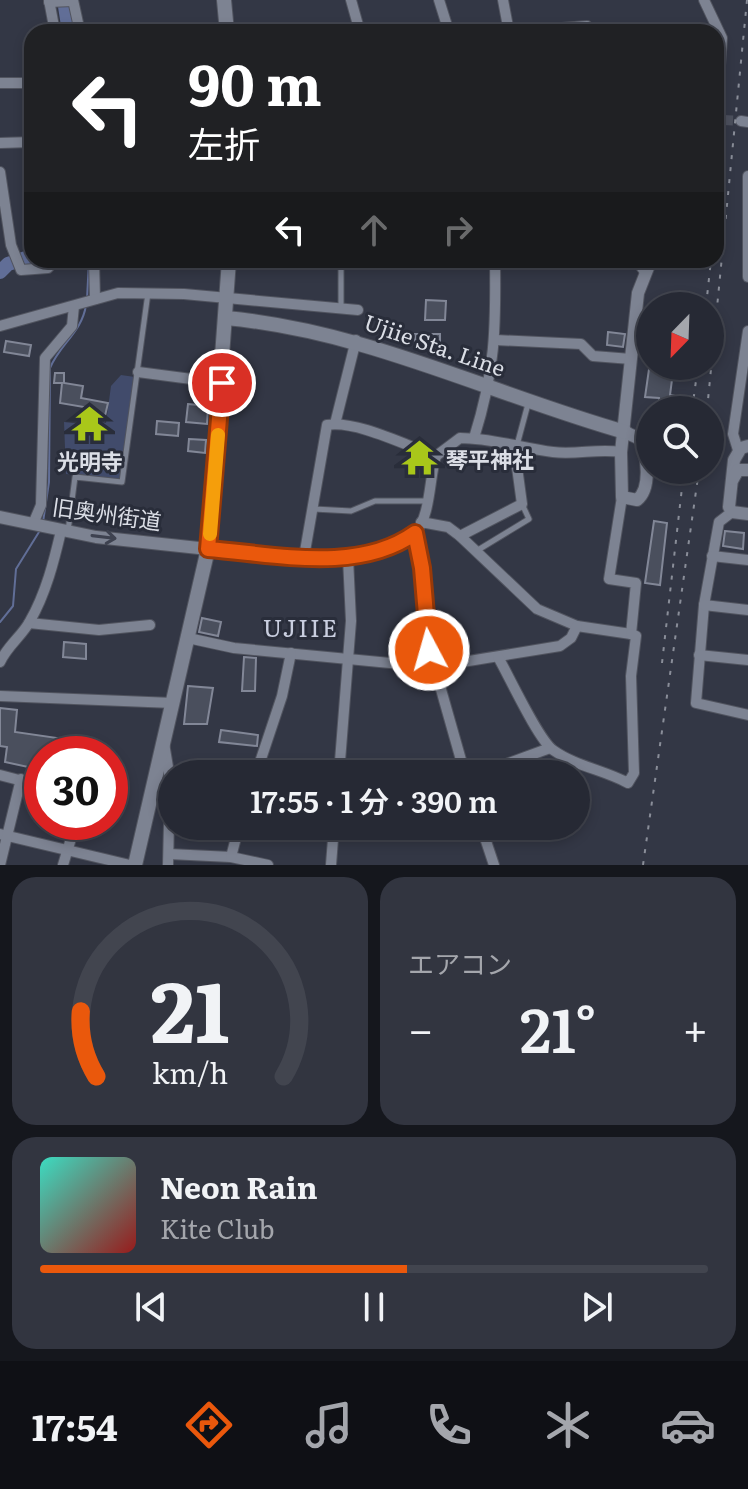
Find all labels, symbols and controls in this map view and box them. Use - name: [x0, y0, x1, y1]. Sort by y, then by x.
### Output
- text: 90 m: [188, 40, 322, 123]
- icon: left: [56, 56, 160, 160]
- text: 左折: [188, 116, 260, 169]
- icon: left: [268, 208, 312, 252]
- icon: ahead: [352, 208, 396, 252]
- icon: right: [436, 208, 480, 252]
- north arrow: [636, 292, 724, 380]
- map controls: [636, 292, 724, 484]
- street label: Ujiie Sta. Line: [360, 304, 510, 384]
- pin: [188, 349, 256, 417]
- icon: arrive: [200, 361, 244, 405]
- button: search: [636, 396, 724, 484]
- temple icon: 光明寺: [71, 405, 109, 443]
- temple icon: 琴平神社: [401, 439, 439, 477]
- place label: 琴平神社: [446, 442, 534, 475]
- place label: 光明寺: [57, 444, 123, 477]
- street label: 旧奥州街道: [50, 489, 164, 537]
- one-way arrow: [90, 530, 117, 545]
- position arrow: [387, 608, 471, 692]
- district label: UJIIE: [263, 609, 339, 644]
- speed limit sign: 30: [24, 736, 128, 840]
- text: 17:55 · 1 分 · 390 m: [250, 778, 498, 822]
- text: エアコン: [408, 943, 512, 982]
- text: 21: [150, 945, 230, 1069]
- text: 21°: [520, 982, 596, 1071]
- text: −: [408, 994, 434, 1060]
- text: +: [682, 994, 708, 1060]
- text: km/h: [152, 1050, 228, 1093]
- text: Neon Rain: [160, 1164, 318, 1208]
- text: Kite Club: [160, 1208, 275, 1247]
- icon: previous: [129, 1285, 173, 1329]
- icon: pause: [352, 1285, 396, 1329]
- icon: next: [575, 1285, 619, 1329]
- icon: directions: [181, 1397, 237, 1453]
- icon: music: [301, 1397, 357, 1453]
- icon: phone: [421, 1397, 477, 1453]
- icon: climate: [540, 1397, 596, 1453]
- icon: car: [660, 1397, 716, 1453]
- text: 17:54: [32, 1399, 118, 1452]

